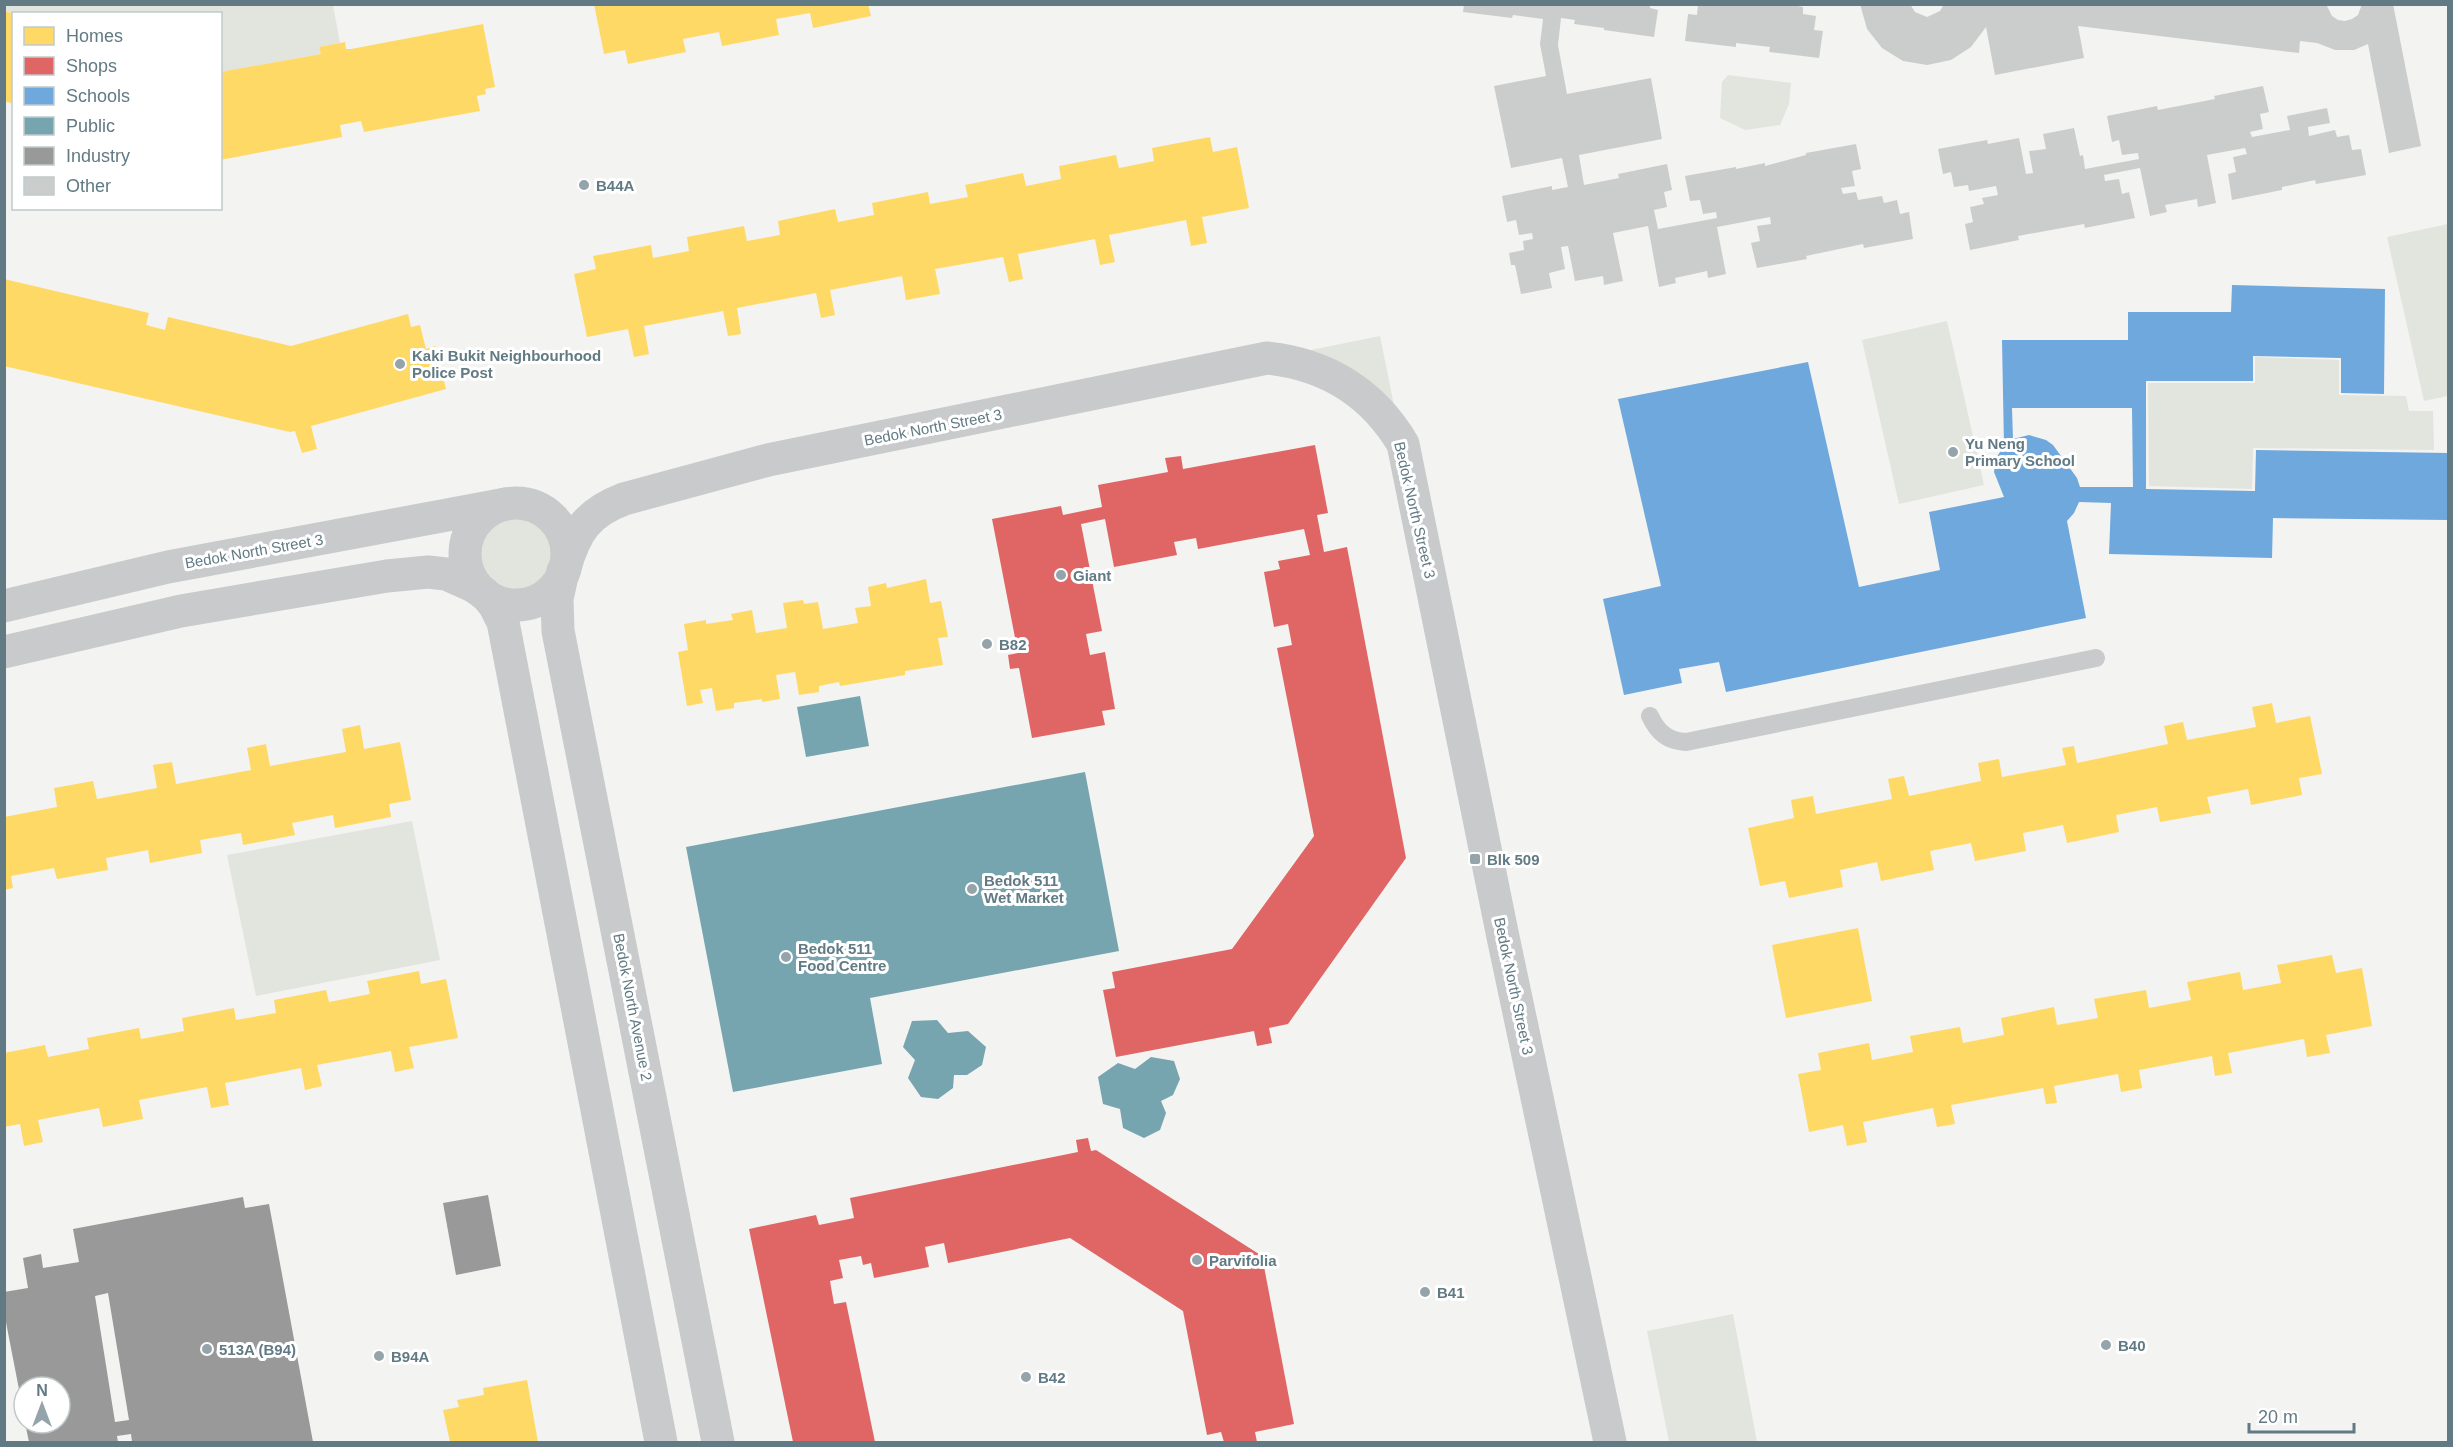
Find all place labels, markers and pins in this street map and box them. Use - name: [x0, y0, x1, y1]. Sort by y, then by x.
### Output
- place label: B44A: [596, 177, 635, 194]
- marker: B44A: [577, 178, 591, 192]
- place label: Kaki Bukit Neighbourhood Police Post: [412, 347, 601, 381]
- marker: Kaki Bukit Neighbourhood Police Post: [393, 357, 407, 371]
- place label: Yu Neng Primary School: [1965, 435, 2075, 469]
- marker: Yu Neng Primary School: [1946, 445, 1960, 459]
- place label: Giant: [1073, 567, 1111, 584]
- marker: Giant: [1054, 568, 1068, 582]
- place label: B82: [999, 636, 1027, 653]
- marker: B82: [980, 637, 994, 651]
- place label: Blk 509: [1487, 851, 1540, 868]
- marker: Blk 509: [1468, 852, 1482, 866]
- place label: Bedok 511 Wet Market: [984, 872, 1064, 906]
- marker: Bedok 511 Wet Market: [965, 882, 979, 896]
- place label: Bedok 511 Food Centre: [798, 940, 886, 974]
- marker: Bedok 511 Food Centre: [779, 950, 793, 964]
- place label: Parvifolia: [1209, 1252, 1277, 1269]
- marker: Parvifolia: [1190, 1253, 1204, 1267]
- place label: B41: [1437, 1284, 1465, 1301]
- marker: B41: [1418, 1285, 1432, 1299]
- place label: B40: [2118, 1337, 2146, 1354]
- marker: B40: [2099, 1338, 2113, 1352]
- place label: 513A (B94): [219, 1341, 296, 1358]
- marker: 513A (B94): [200, 1342, 214, 1356]
- place label: B94A: [391, 1348, 430, 1365]
- marker: B94A: [372, 1349, 386, 1363]
- place label: B42: [1038, 1369, 1066, 1386]
- marker: B42: [1019, 1370, 1033, 1384]

